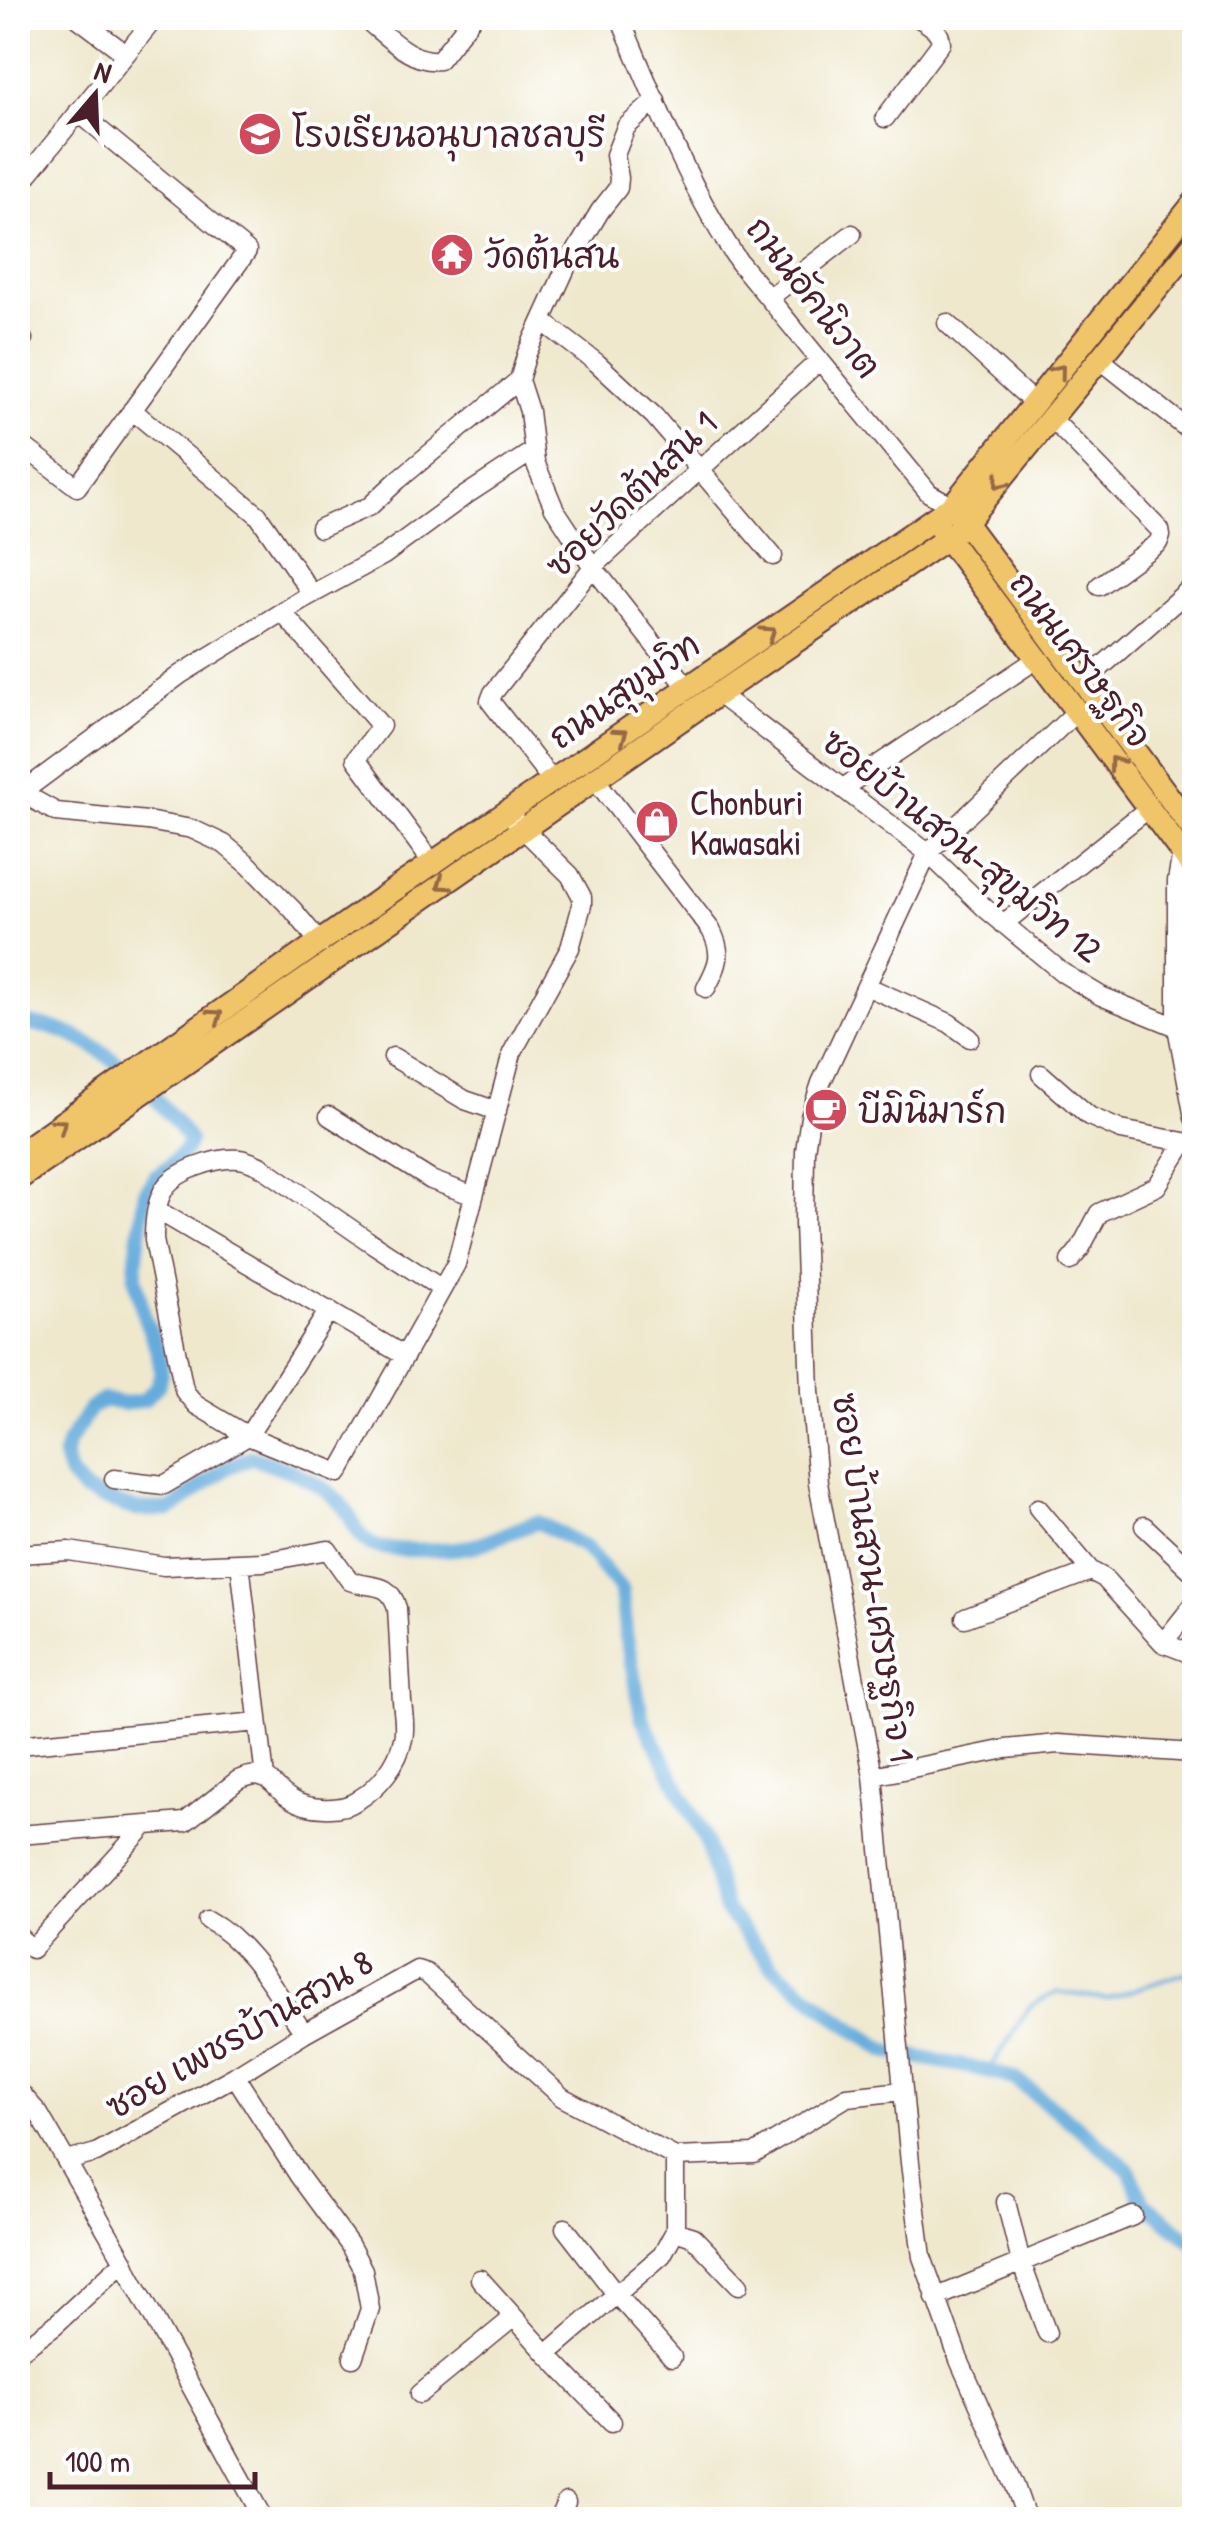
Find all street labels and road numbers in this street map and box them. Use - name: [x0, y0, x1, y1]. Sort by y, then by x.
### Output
- street label: ถนนอัคนิวาต: [736, 206, 892, 388]
- street label: ซอยวัดต้นสน 1: [535, 400, 727, 588]
- street label: ถนนเศรษฐกิจ: [998, 561, 1163, 757]
- street label: ถนนสุขุมวิท: [539, 621, 711, 763]
- street label: ซอยบ้านสวน-สุขุมวิท 12: [810, 717, 1112, 976]
- street label: ซอย บ้านสวน-เศรษฐกิจ 1: [821, 1389, 926, 1765]
- street label: ซอย เพชรบ้านสวน 8: [97, 1938, 381, 2130]

